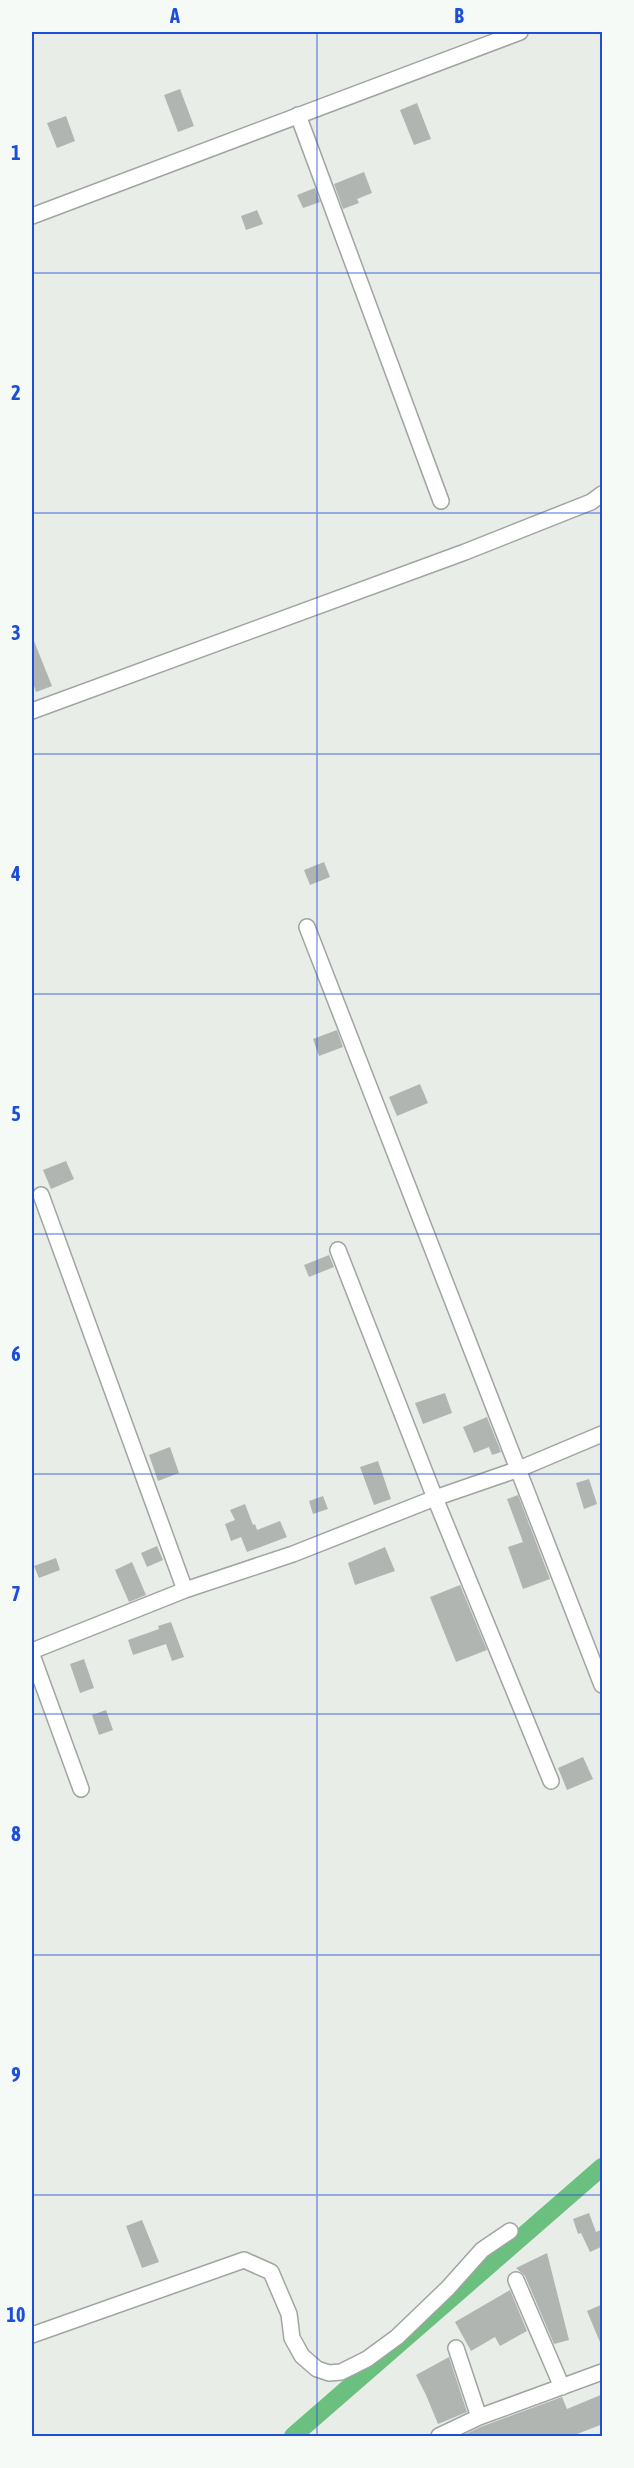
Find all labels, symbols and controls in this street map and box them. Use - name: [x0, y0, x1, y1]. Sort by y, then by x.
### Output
- text: A: [169, 4, 180, 27]
- text: B: [454, 4, 464, 27]
- text: 1: [11, 141, 21, 164]
- text: 2: [11, 381, 21, 404]
- text: 3: [11, 621, 21, 644]
- text: 4: [10, 862, 21, 885]
- text: 5: [11, 1102, 21, 1125]
- text: 6: [11, 1342, 21, 1365]
- text: 7: [11, 1582, 21, 1605]
- text: 8: [11, 1822, 21, 1845]
- text: 9: [11, 2063, 21, 2086]
- text: 10: [7, 2303, 25, 2326]

